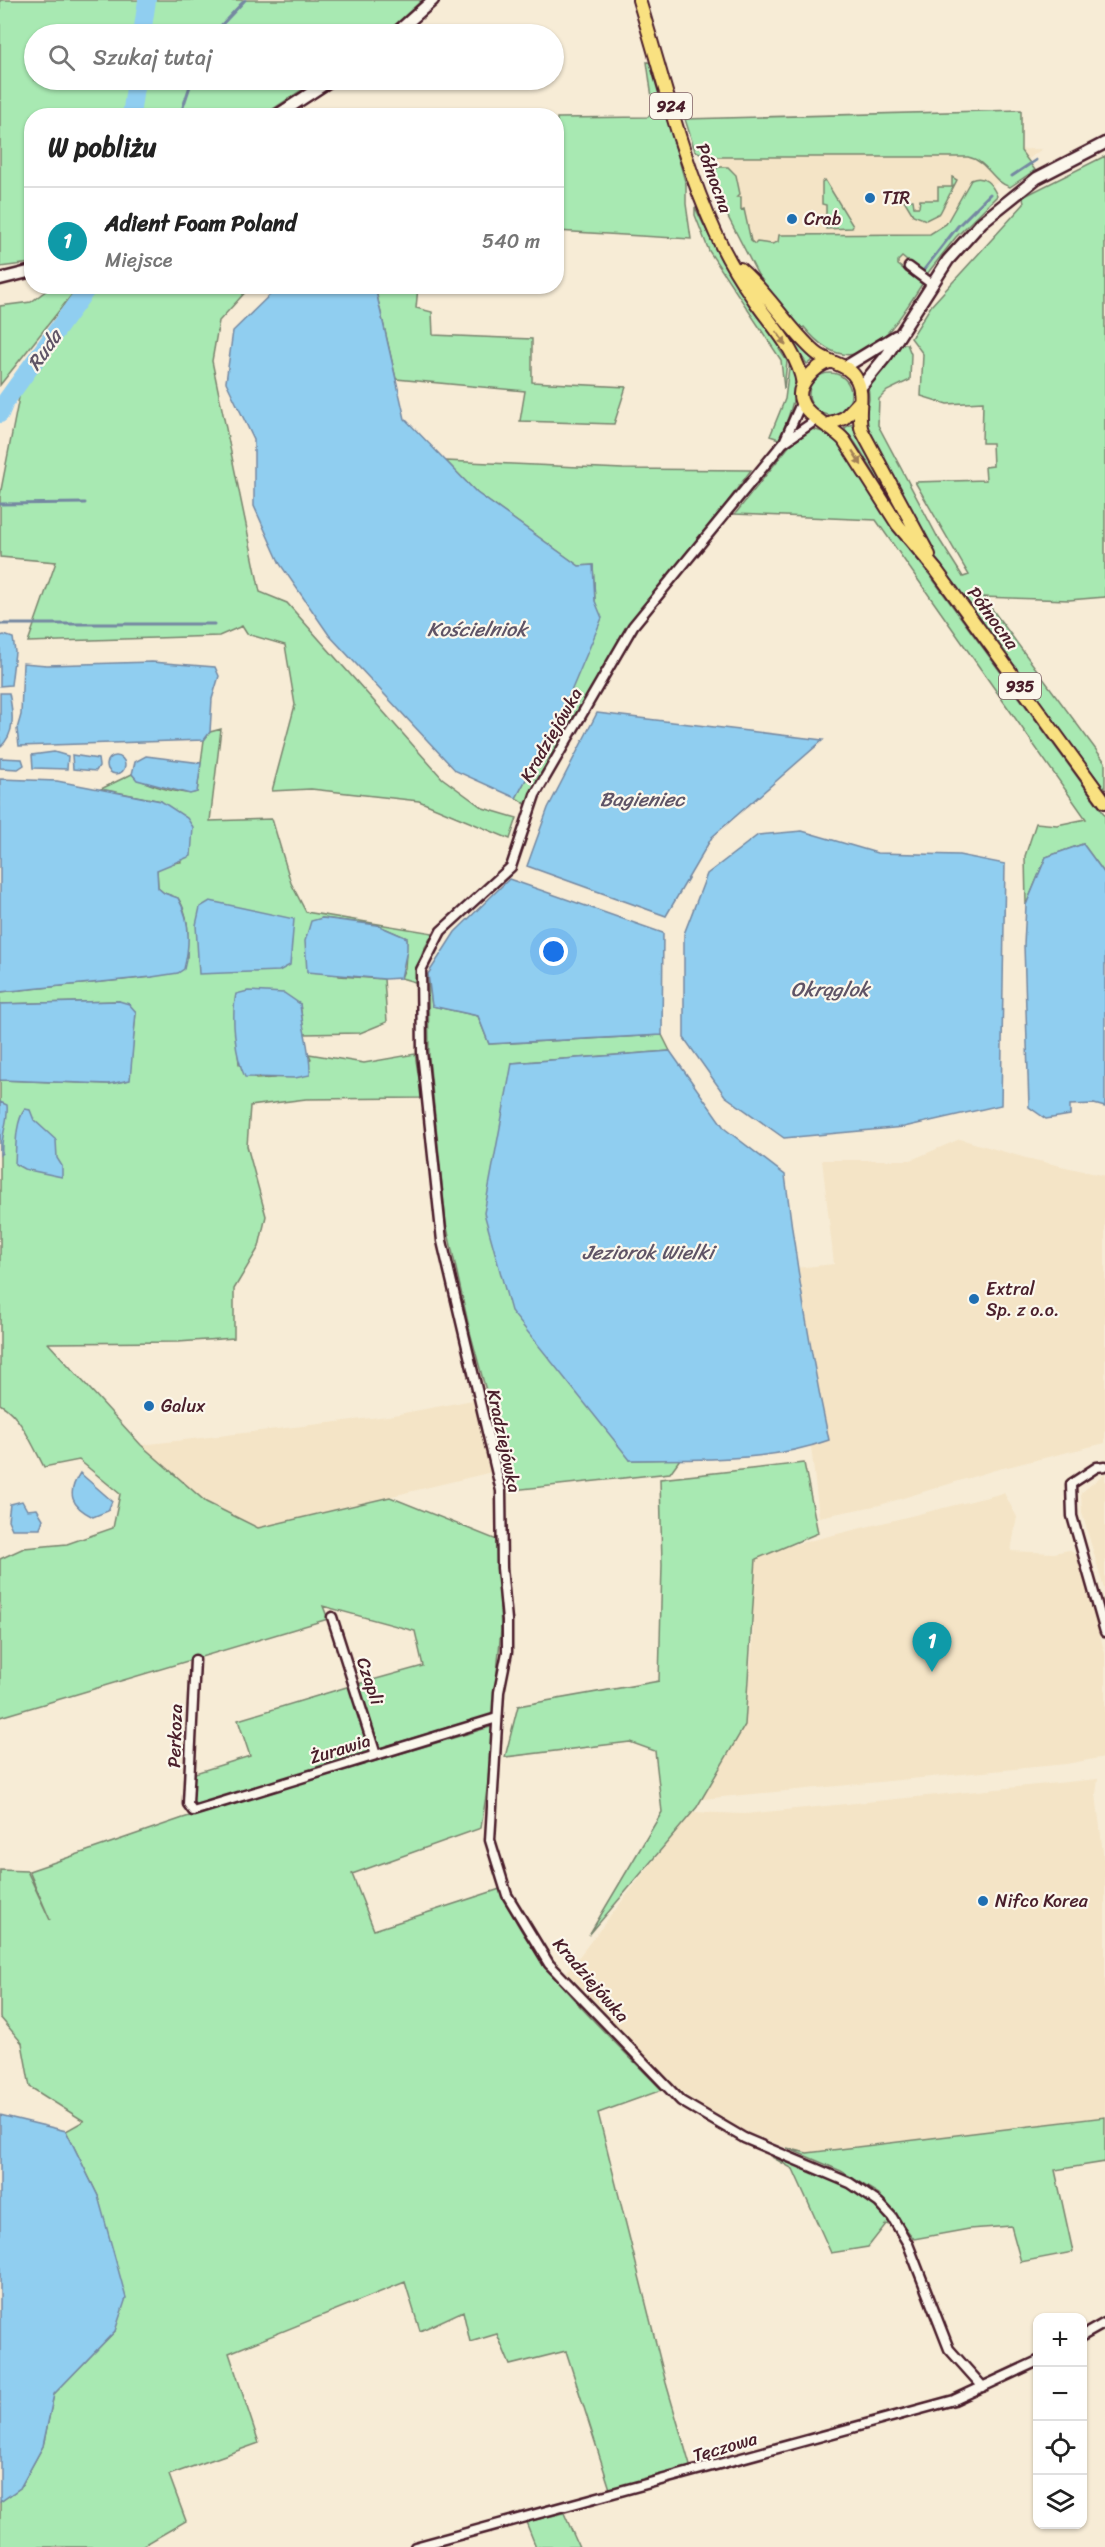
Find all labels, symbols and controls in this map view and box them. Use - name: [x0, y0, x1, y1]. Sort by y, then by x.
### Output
- search box: [24, 24, 564, 90]
- text: Szukaj tutaj: [93, 38, 212, 77]
- icon: search: [45, 41, 78, 74]
- road number: 924: [650, 93, 692, 119]
- text: W pobliżu: [48, 124, 157, 170]
- street label: Północna: [687, 138, 742, 218]
- place label: TIR: [882, 182, 910, 214]
- marker: TIR: [863, 191, 877, 205]
- place label: Crab: [804, 203, 842, 235]
- text: Adient Foam Poland: [105, 204, 296, 243]
- marker: Crab: [785, 212, 799, 226]
- text: 1: [63, 224, 72, 259]
- text: 540 m: [482, 224, 540, 259]
- text: Miejsce: [105, 243, 172, 278]
- water label: Ruda: [18, 320, 73, 378]
- one-way arrow: [775, 330, 786, 346]
- one-way arrow: [851, 450, 862, 466]
- street label: Północna: [959, 579, 1028, 658]
- water label: Kościelniok: [427, 612, 529, 647]
- road number: 935: [999, 673, 1041, 699]
- street label: Kradziejówka: [511, 681, 591, 789]
- water label: Bagieniec: [600, 782, 686, 817]
- your location: [539, 937, 568, 966]
- water label: Okrąglok: [791, 972, 872, 1007]
- water label: Jeziorok Wielki: [582, 1235, 718, 1270]
- place label: Extral Sp. z o.o.: [986, 1273, 1059, 1326]
- marker: Extral Sp. z o.o.: [967, 1292, 981, 1306]
- street label: Kradziejówka: [477, 1386, 531, 1496]
- place label: Galux: [161, 1390, 206, 1422]
- marker: Galux: [142, 1399, 156, 1413]
- pin: 1: [912, 1622, 952, 1672]
- street label: Czapli: [347, 1653, 393, 1710]
- street label: Perkoza: [158, 1704, 192, 1768]
- street label: Żurawia: [306, 1725, 374, 1773]
- place label: Nifco Korea: [995, 1885, 1089, 1917]
- marker: Nifco Korea: [976, 1894, 990, 1908]
- street label: Kradziejówka: [544, 1930, 638, 2030]
- map controls: [1033, 2313, 1087, 2529]
- button: +: [1033, 2313, 1087, 2367]
- button: −: [1033, 2367, 1087, 2421]
- button: locate: [1033, 2421, 1087, 2475]
- street label: Tęczowa: [689, 2422, 762, 2471]
- button: layers: [1033, 2475, 1087, 2529]

